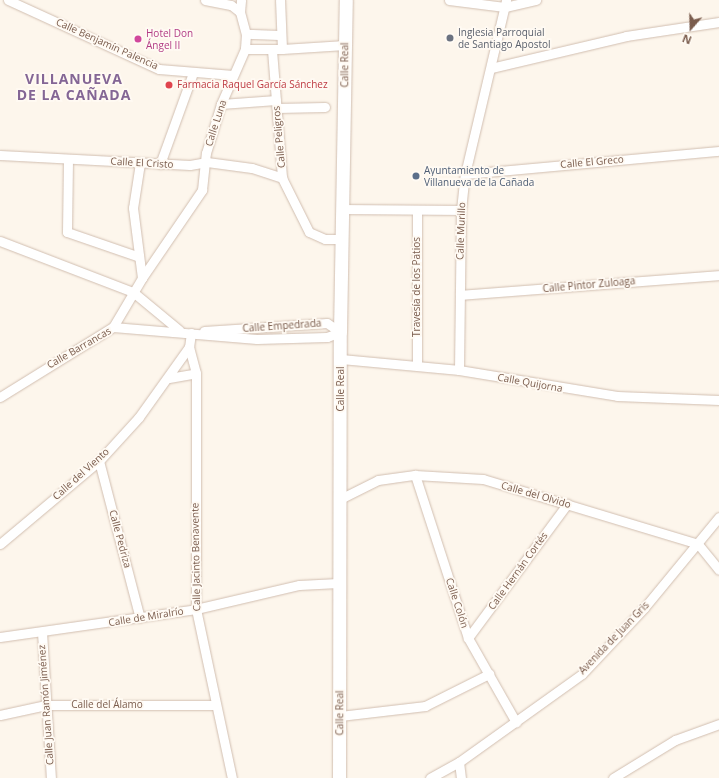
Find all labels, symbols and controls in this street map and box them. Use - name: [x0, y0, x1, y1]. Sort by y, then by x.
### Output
- north arrow: [671, 8, 711, 48]
- street label: Calle Benjamín Palencia: [54, 16, 160, 72]
- place label: Inglesia Parroquial de Santiago Apostol: [458, 26, 551, 50]
- place label: Hotel Don Ángel II: [146, 27, 193, 50]
- text: N: [680, 31, 694, 48]
- marker: Inglesia Parroquial de Santiago Apostol: [445, 33, 455, 43]
- marker: Hotel Don Ángel II: [133, 34, 143, 44]
- street label: Calle Real: [339, 43, 351, 87]
- district label: VILLANUEVA DE LA CAÑADA: [17, 71, 131, 104]
- place label: Farmacia Raquel García Sánchez: [177, 79, 328, 91]
- marker: Farmacia Raquel García Sánchez: [164, 80, 174, 90]
- street label: Calle Luna: [203, 98, 229, 148]
- street label: Calle Peligros: [270, 106, 288, 168]
- street label: Calle El Greco: [560, 153, 624, 171]
- street label: Calle El Cristo: [110, 155, 174, 171]
- place label: Ayuntamiento de Villanueva de la Cañada: [424, 164, 534, 188]
- marker: Ayuntamiento de Villanueva de la Cañada: [411, 171, 421, 181]
- street label: Calle Murillo: [454, 202, 468, 260]
- street label: Travesía de los Patios: [411, 237, 423, 337]
- street label: Calle Pintor Zuloaga: [542, 275, 636, 295]
- street label: Calle Empedrada: [242, 317, 322, 335]
- street label: Calle Barrancas: [45, 325, 113, 371]
- street label: Calle Real: [335, 367, 347, 411]
- street label: Calle Quijorna: [497, 371, 563, 395]
- street label: Calle del Viento: [50, 446, 112, 502]
- street label: Calle del Olvido: [500, 479, 572, 511]
- street label: Calle Jacinto Benavente: [189, 503, 203, 611]
- street label: Calle Pedriza: [106, 509, 134, 569]
- street label: Calle Hernán Cortés: [486, 530, 550, 612]
- street label: Calle Colón: [443, 576, 471, 630]
- street label: Avenida de Juan Gris: [576, 599, 652, 677]
- street label: Calle de Miralrío: [108, 605, 184, 629]
- street label: Calle Juan Ramón Jiménez: [36, 644, 56, 766]
- street label: Calle Real: [334, 691, 346, 735]
- street label: Calle del Álamo: [71, 699, 143, 711]

